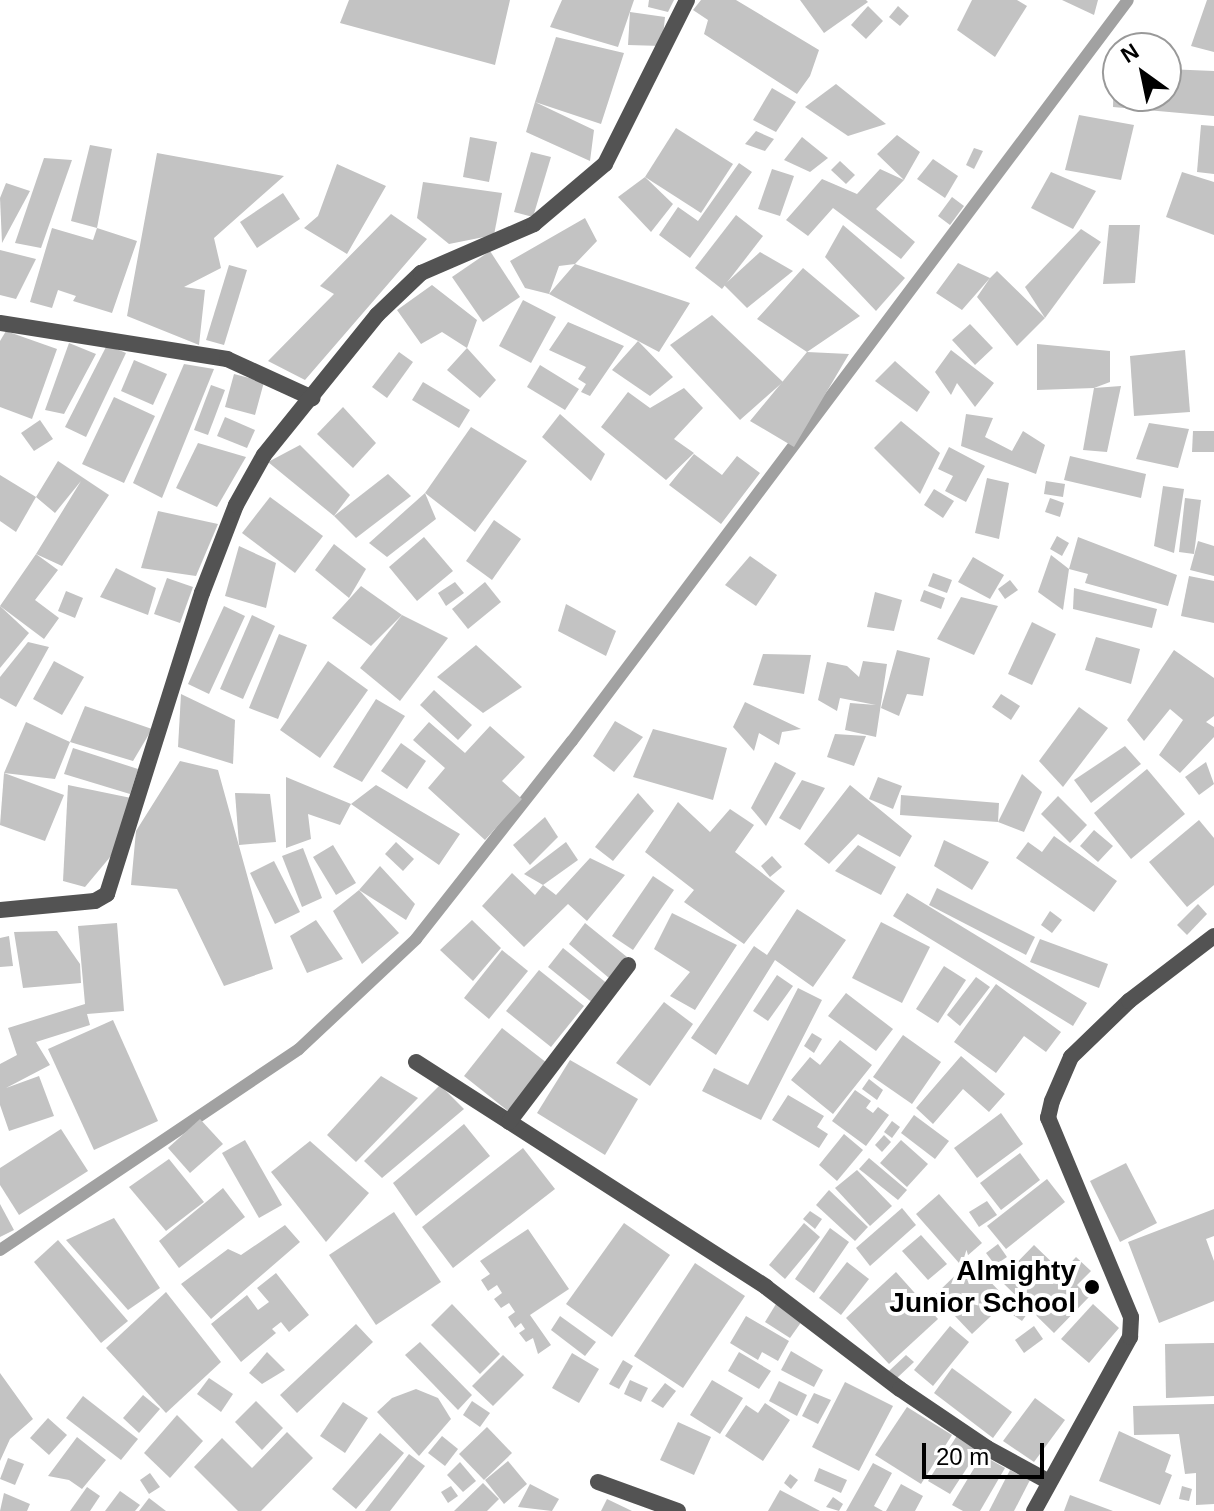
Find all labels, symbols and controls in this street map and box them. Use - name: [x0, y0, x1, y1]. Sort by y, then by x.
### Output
- north arrow: [1102, 32, 1182, 112]
- text: N: [1116, 38, 1143, 68]
- place label: Almighty Junior School: [889, 1254, 1076, 1320]
- marker: Almighty Junior School: [1083, 1278, 1101, 1296]
- scale bar: [926, 1427, 1048, 1477]
- text: 20 m: [936, 1443, 989, 1470]

